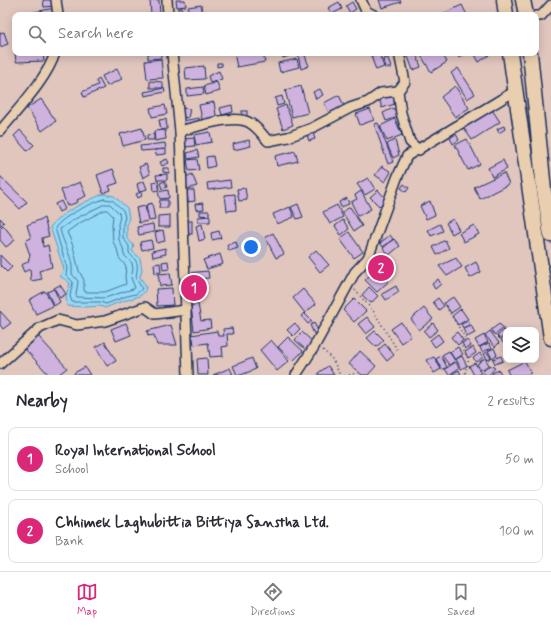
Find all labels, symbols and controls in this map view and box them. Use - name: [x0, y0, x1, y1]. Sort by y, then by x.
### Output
- search box: [12, 12, 539, 56]
- icon: search: [26, 23, 48, 45]
- text: Search here: [58, 24, 134, 44]
- your location: [241, 237, 261, 257]
- pin: 2: [368, 253, 394, 283]
- pin: 1: [181, 273, 207, 303]
- map controls: [503, 327, 539, 363]
- button: layers: [503, 327, 539, 363]
- text: Nearby: [16, 390, 68, 412]
- text: 2 results: [488, 393, 535, 410]
- text: Royal International School: [55, 441, 216, 461]
- text: 1: [27, 451, 33, 468]
- text: 50 m: [505, 451, 534, 468]
- text: School: [55, 461, 89, 478]
- text: Chhimek Laghubittia Bittiya Sanstha Ltd.: [55, 513, 329, 533]
- text: 2: [27, 523, 33, 540]
- text: 100 m: [499, 523, 534, 540]
- text: Bank: [55, 533, 84, 550]
- tab: Map: [76, 581, 98, 619]
- tab: Directions: [250, 581, 295, 619]
- tab: Saved: [447, 581, 475, 619]

